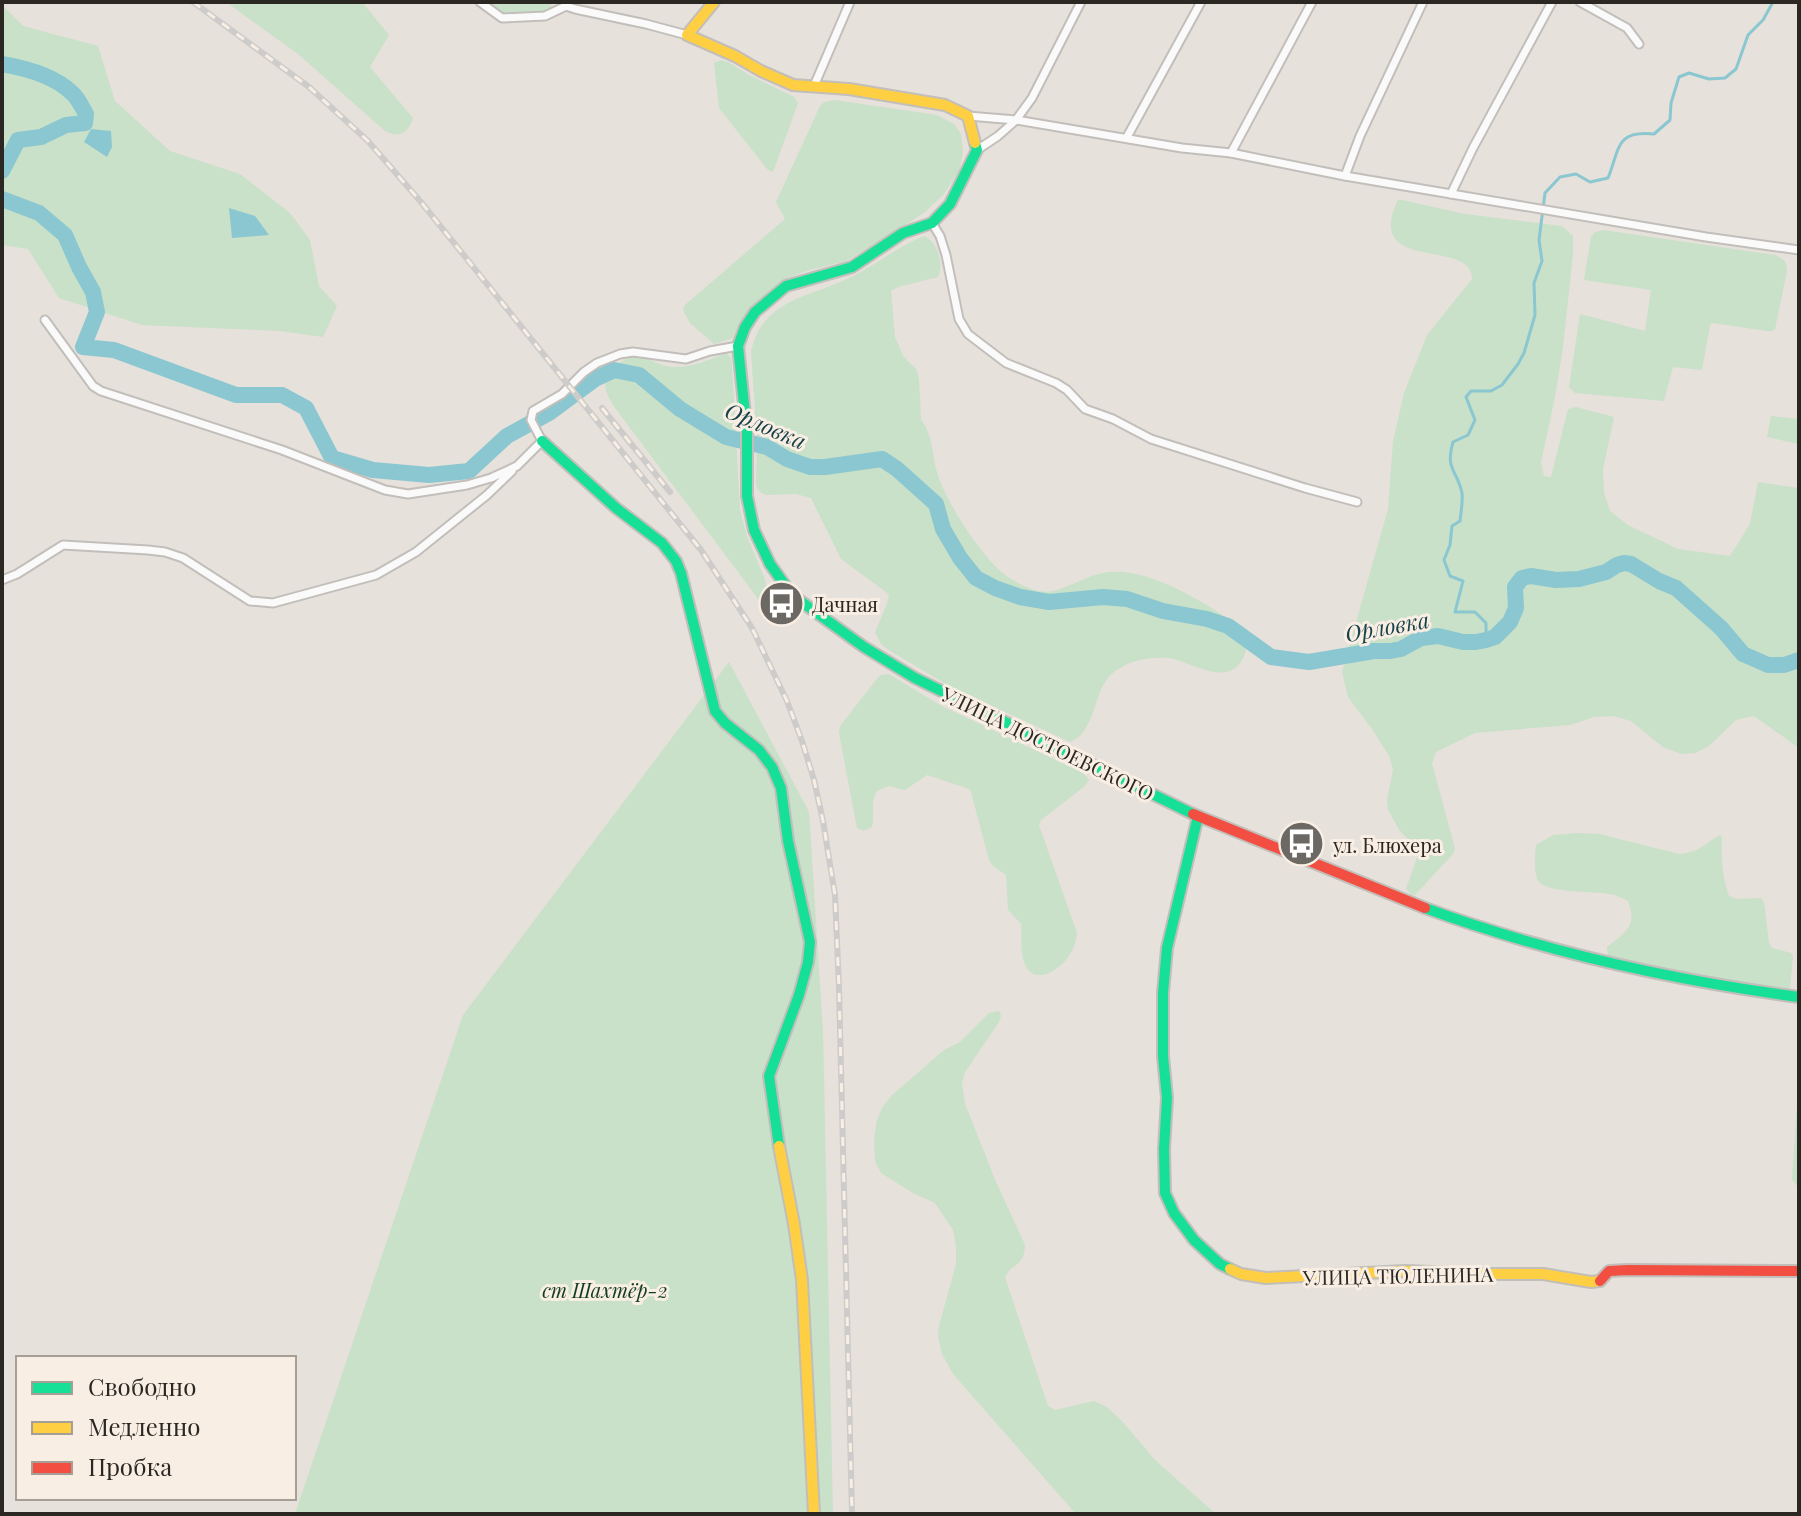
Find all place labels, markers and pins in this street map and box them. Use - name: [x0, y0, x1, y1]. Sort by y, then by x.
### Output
- bus stop icon: Дачная: [757, 579, 805, 627]
- place label: Дачная: [812, 590, 878, 617]
- bus stop icon: ул. Блюхера: [1278, 820, 1326, 868]
- place label: ул. Блюхера: [1332, 831, 1442, 858]

